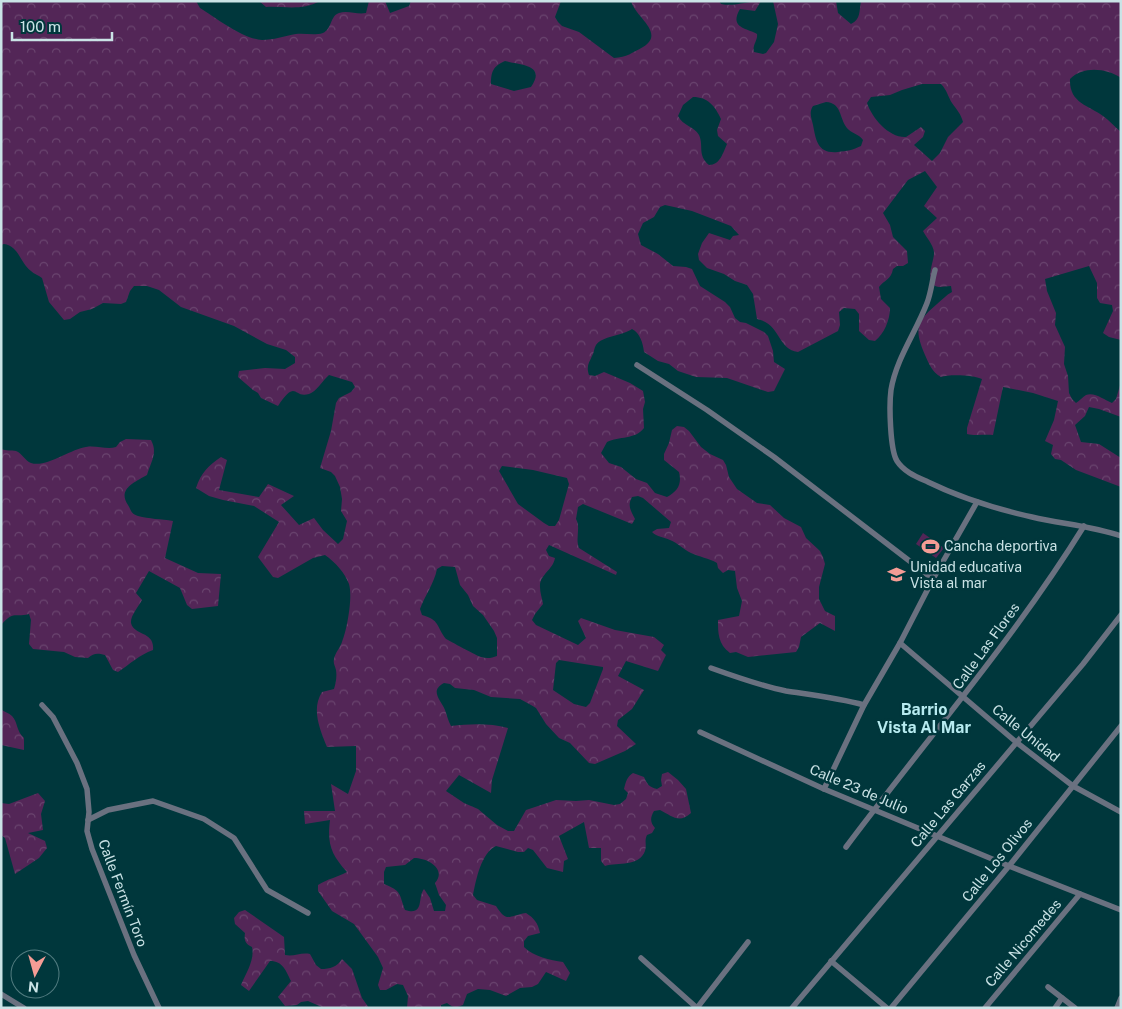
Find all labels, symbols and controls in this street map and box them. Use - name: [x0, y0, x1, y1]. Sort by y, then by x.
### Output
- scale bar: [12, 10, 112, 42]
- text: 100 m: [20, 18, 61, 35]
- sports icon: Cancha deportiva: [920, 536, 940, 556]
- place label: Cancha deportiva: [944, 538, 1057, 554]
- place label: Unidad educativa Vista al mar: [910, 559, 1022, 591]
- school or university icon: Unidad educativa Vista al mar: [886, 565, 906, 585]
- street label: Calle Las Flores: [949, 600, 1023, 692]
- district label: Barrio Vista Al Mar: [877, 700, 971, 737]
- street label: Calle Unidad: [989, 701, 1063, 765]
- street label: Calle Las Garzas: [907, 758, 989, 850]
- street label: Calle 23 de Julio: [807, 761, 911, 817]
- street label: Calle Los Olivos: [959, 815, 1035, 905]
- street label: Calle Fermín Toro: [95, 837, 151, 949]
- street label: Calle Nicomedes: [982, 896, 1064, 990]
- north arrow: [10, 949, 60, 999]
- text: N: [27, 978, 40, 995]

